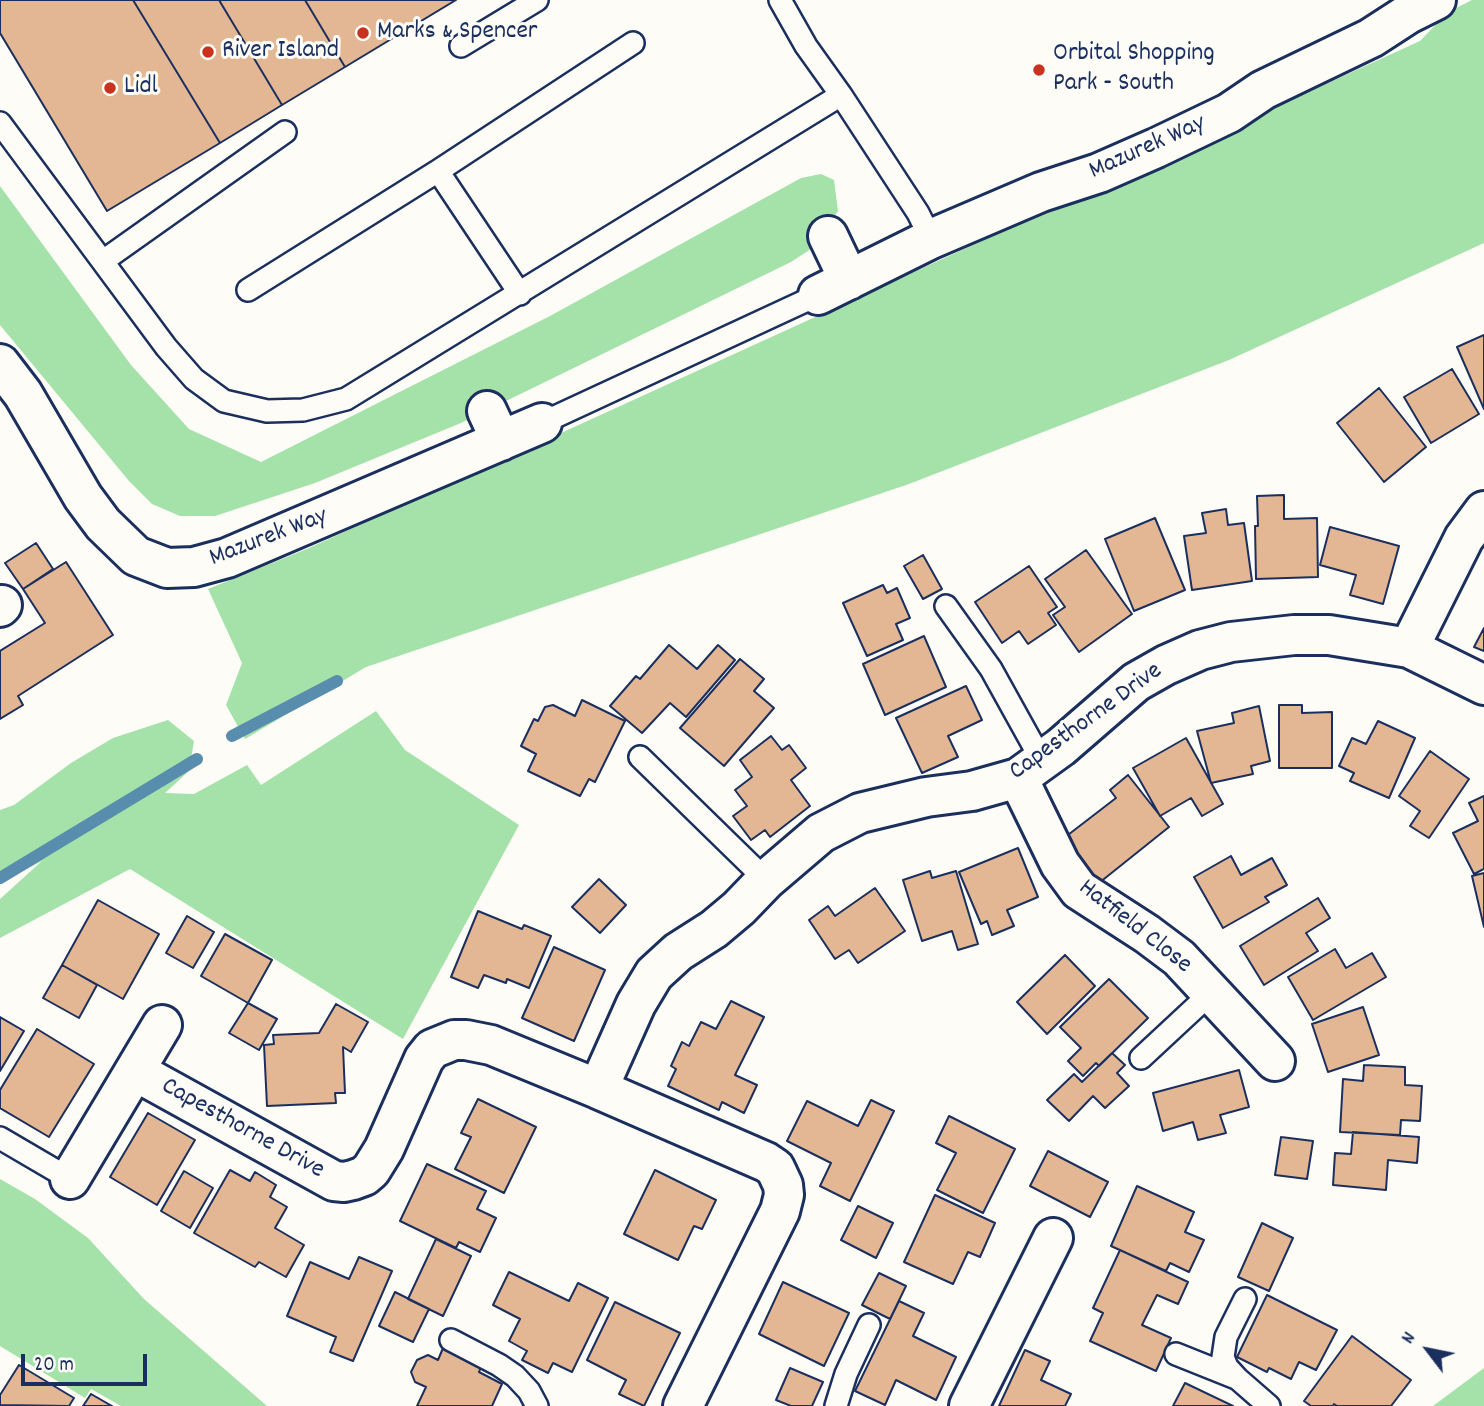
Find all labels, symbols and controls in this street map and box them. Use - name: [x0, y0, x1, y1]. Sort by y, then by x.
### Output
- place label: Marks & Spencer: [377, 17, 537, 49]
- marker: Marks & Spencer: [355, 25, 371, 41]
- place label: River Island: [222, 36, 339, 68]
- place label: Orbital Shopping Park - South: [1053, 39, 1215, 100]
- marker: River Island: [200, 44, 216, 60]
- marker: Orbital Shopping Park - South: [1031, 62, 1047, 78]
- place label: Lidl: [124, 72, 158, 104]
- marker: Lidl: [102, 80, 118, 96]
- street label: Mazurek Way: [1085, 110, 1211, 188]
- street label: Mazurek Way: [206, 502, 332, 576]
- street label: Capesthorne Drive: [1004, 657, 1170, 789]
- street label: Hatfield Close: [1071, 874, 1197, 982]
- street label: Capesthorne Drive: [155, 1072, 329, 1188]
- north arrow: [1393, 1315, 1463, 1385]
- text: N: [1396, 1327, 1424, 1350]
- scale bar: [24, 1340, 150, 1384]
- text: 20 m: [34, 1351, 74, 1381]

